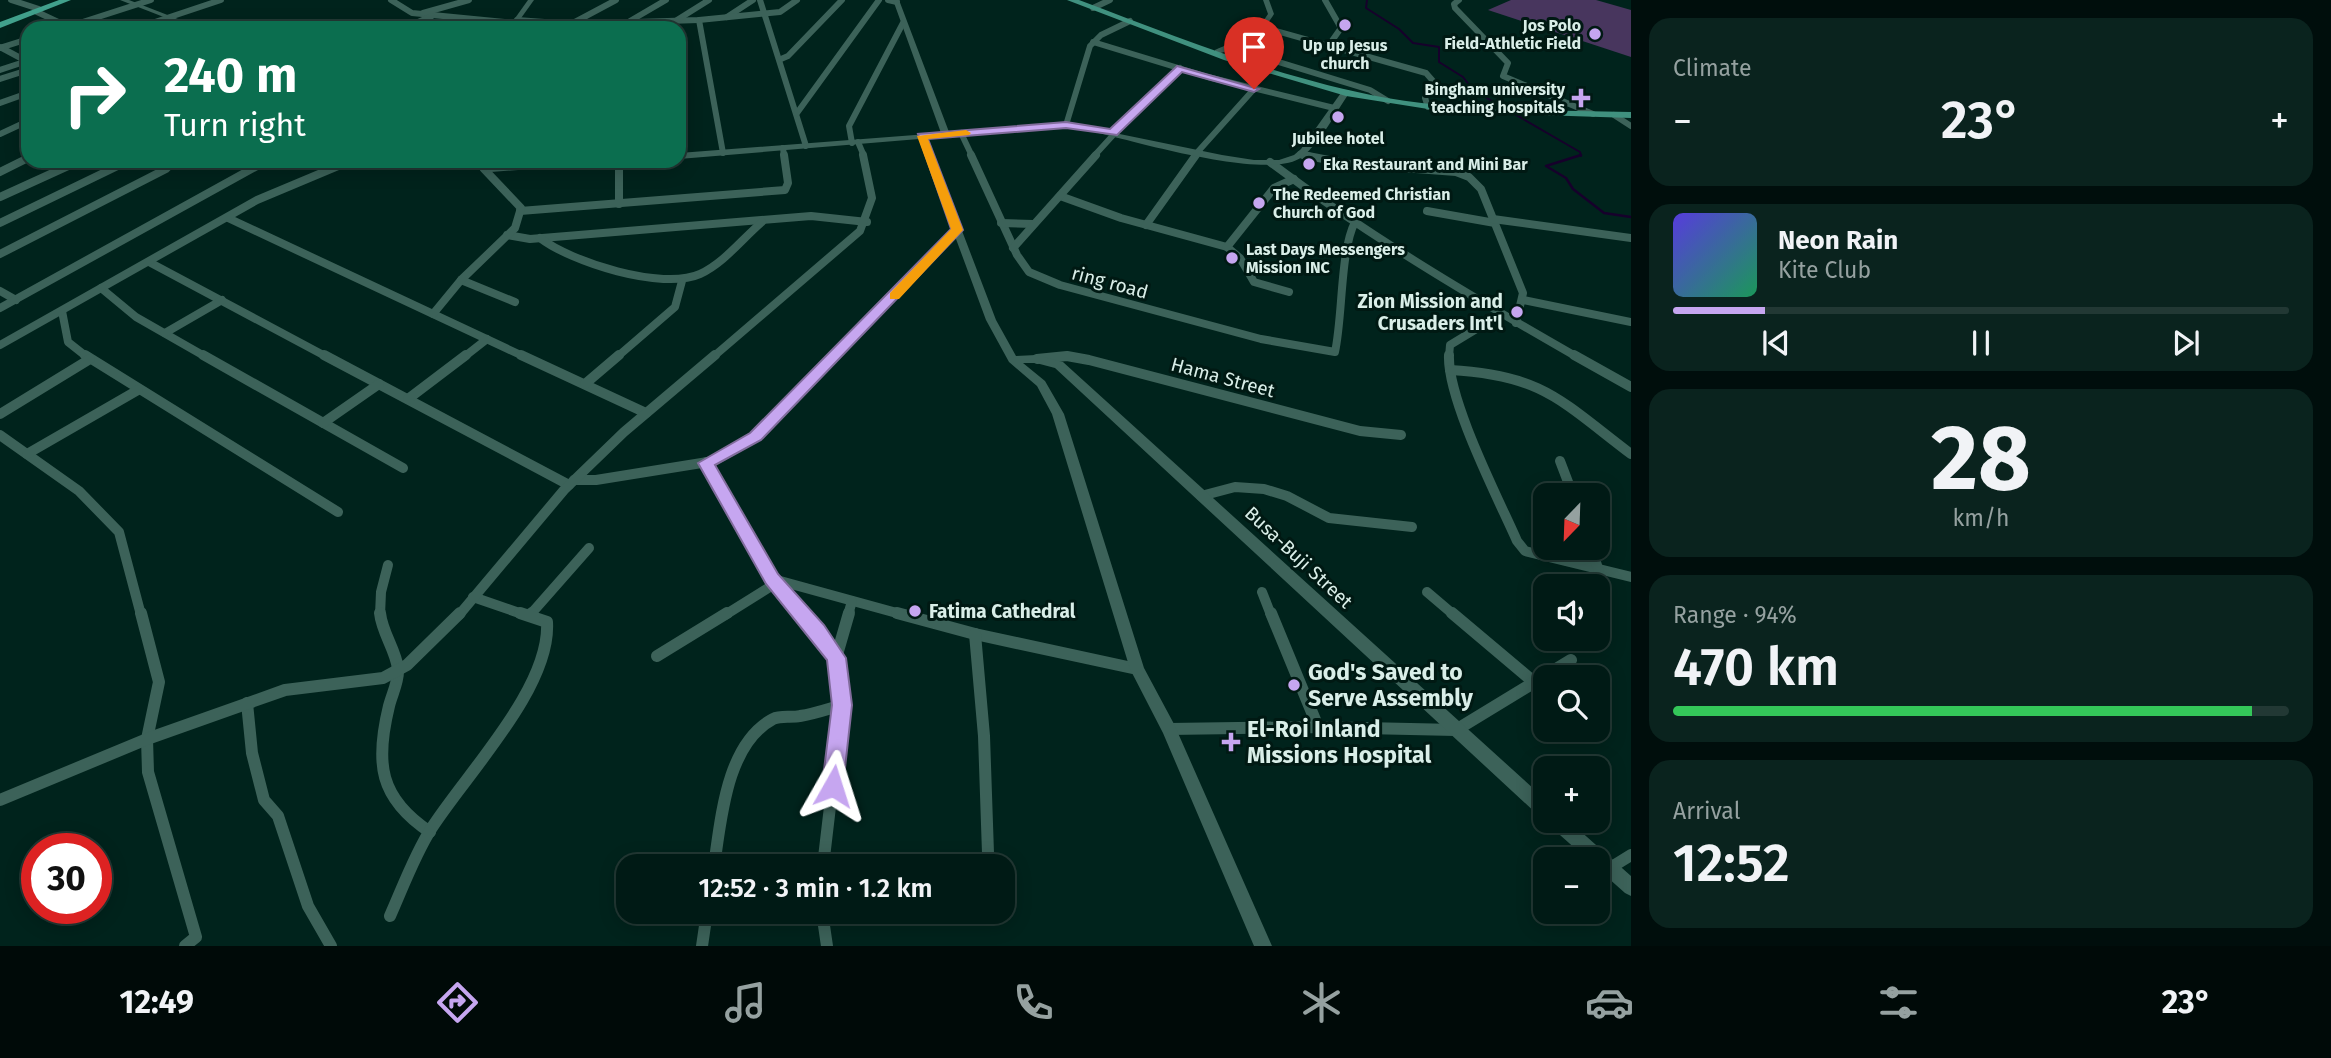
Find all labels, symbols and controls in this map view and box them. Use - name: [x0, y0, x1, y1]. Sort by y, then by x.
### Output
- place label: Jos Polo Field-Athletic Field: [1444, 16, 1581, 53]
- pin: [1224, 17, 1284, 89]
- marker: Up up Jesus church: [1337, 17, 1353, 33]
- marker: Jos Polo Field-Athletic Field: [1587, 26, 1603, 42]
- icon: arrive: [1235, 28, 1273, 66]
- place label: Up up Jesus church: [1303, 36, 1388, 73]
- text: 240 m: [164, 46, 297, 105]
- icon: right: [49, 49, 140, 140]
- text: Climate: [1673, 54, 1752, 82]
- place label: Bingham university teaching hospitals: [1425, 80, 1566, 117]
- marker: Bingham university teaching hospitals: [1571, 88, 1591, 108]
- text: 23°: [1941, 89, 2021, 152]
- text: −: [1673, 98, 1692, 144]
- text: +: [2270, 98, 2289, 144]
- text: Turn right: [164, 106, 306, 144]
- marker: Jubilee hotel: [1330, 109, 1346, 125]
- place label: Jubilee hotel: [1291, 129, 1384, 148]
- place label: Eka Restaurant and Mini Bar: [1323, 155, 1528, 174]
- marker: Eka Restaurant and Mini Bar: [1301, 156, 1317, 172]
- place label: The Redeemed Christian Church of God: [1273, 185, 1451, 222]
- marker: The Redeemed Christian Church of God: [1251, 195, 1267, 211]
- text: Neon Rain: [1778, 225, 1898, 256]
- place label: Last Days Messengers Mission INC: [1246, 240, 1405, 277]
- marker: Last Days Messengers Mission INC: [1224, 250, 1240, 266]
- text: Kite Club: [1778, 256, 1871, 284]
- street label: ring road: [1069, 261, 1151, 304]
- place label: Zion Mission and Crusaders Int'l: [1358, 290, 1503, 335]
- marker: Zion Mission and Crusaders Int'l: [1509, 304, 1525, 320]
- icon: previous: [1757, 324, 1795, 362]
- icon: pause: [1962, 324, 2000, 362]
- icon: next: [2167, 324, 2205, 362]
- street label: Hama Street: [1168, 353, 1277, 402]
- text: 28: [1931, 404, 2031, 513]
- north arrow: [1533, 483, 1610, 560]
- map controls: [1533, 483, 1610, 924]
- street label: Busa-Buji Street: [1240, 502, 1357, 613]
- text: km/h: [1953, 504, 2009, 532]
- button: sound: [1533, 574, 1610, 651]
- place label: Fatima Cathedral: [929, 600, 1076, 623]
- text: Range · 94%: [1673, 601, 1797, 629]
- marker: Fatima Cathedral: [907, 603, 923, 619]
- text: 470 km: [1673, 636, 1839, 699]
- place label: God's Saved to Serve Assembly: [1308, 658, 1474, 712]
- button: search: [1533, 665, 1610, 742]
- marker: God's Saved to Serve Assembly: [1286, 677, 1302, 693]
- place label: El-Roi Inland Missions Hospital: [1247, 715, 1431, 769]
- marker: El-Roi Inland Missions Hospital: [1221, 732, 1241, 752]
- position arrow: [796, 749, 870, 823]
- button: +: [1533, 756, 1610, 833]
- text: Arrival: [1673, 797, 1740, 825]
- text: 12:52: [1673, 832, 1790, 895]
- speed limit sign: 30: [21, 833, 112, 924]
- button: −: [1533, 847, 1610, 924]
- text: 12:52 · 3 min · 1.2 km: [698, 873, 933, 904]
- icon: directions: [433, 978, 482, 1027]
- icon: music: [721, 978, 770, 1027]
- icon: phone: [1009, 978, 1058, 1027]
- icon: climate: [1297, 978, 1346, 1027]
- icon: car: [1585, 978, 1634, 1027]
- icon: filters: [1874, 978, 1923, 1027]
- text: 12:49: [120, 983, 194, 1021]
- text: 23°: [2162, 983, 2211, 1021]

